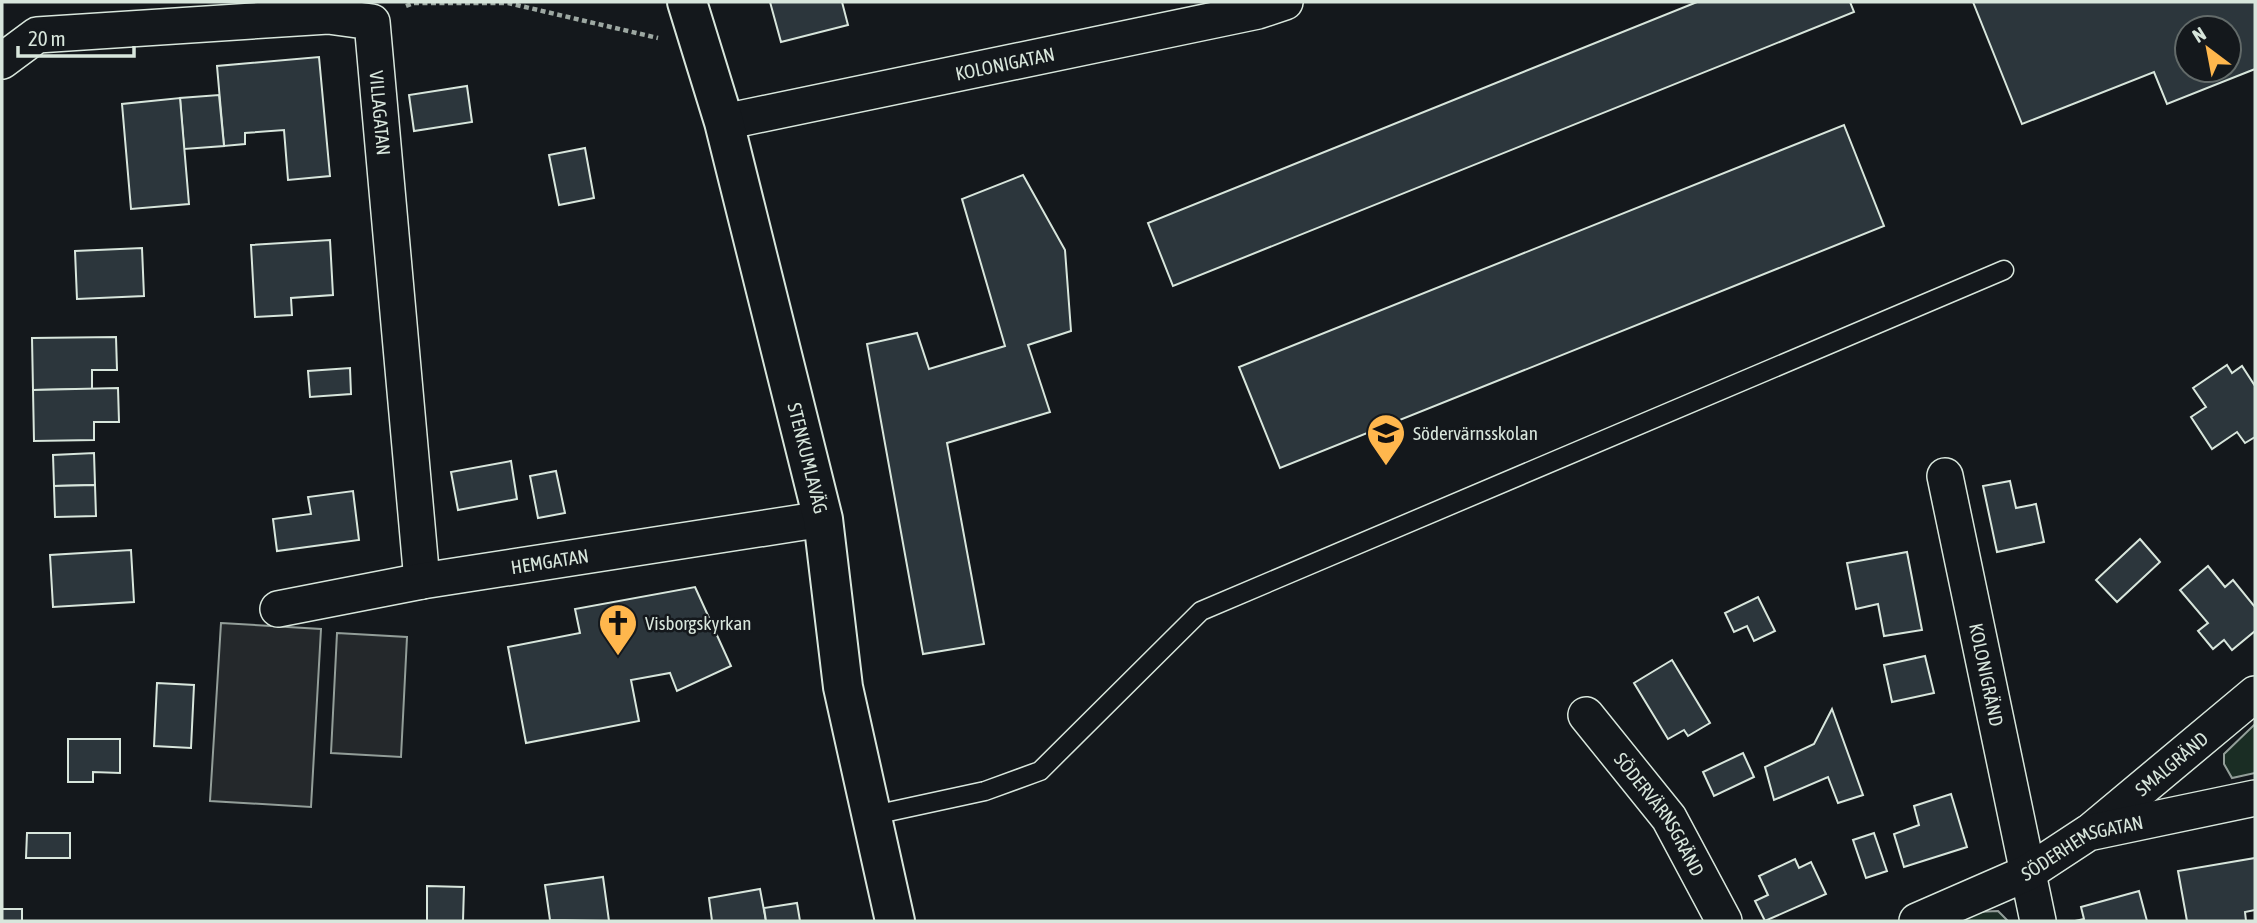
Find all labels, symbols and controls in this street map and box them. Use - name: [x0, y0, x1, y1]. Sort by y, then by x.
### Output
- scale bar: [18, 14, 133, 58]
- north arrow: [2173, 14, 2243, 84]
- text: N: [2188, 22, 2210, 47]
- text: 20 m: [28, 26, 66, 50]
- street label: KOLONIGATAN: [953, 43, 1057, 85]
- street label: VILLAGATAN: [365, 70, 395, 156]
- street label: STENKUMLAVÄG: [783, 400, 832, 516]
- school or university icon: Södervärnsskolan: [1365, 412, 1407, 467]
- place label: Södervärnsskolan: [1413, 422, 1538, 444]
- street label: HEMGATAN: [509, 544, 590, 578]
- church icon: Visborgskyrkan: [597, 602, 639, 657]
- place label: Visborgskyrkan: [645, 612, 751, 634]
- street label: KOLONIGRÄND: [1965, 621, 2008, 728]
- street label: SMALGRÄND: [2131, 727, 2212, 800]
- street label: SÖDERVÄRNSGRÄND: [1610, 748, 1709, 880]
- street label: SÖDERHEMSGATAN: [2018, 811, 2145, 885]

